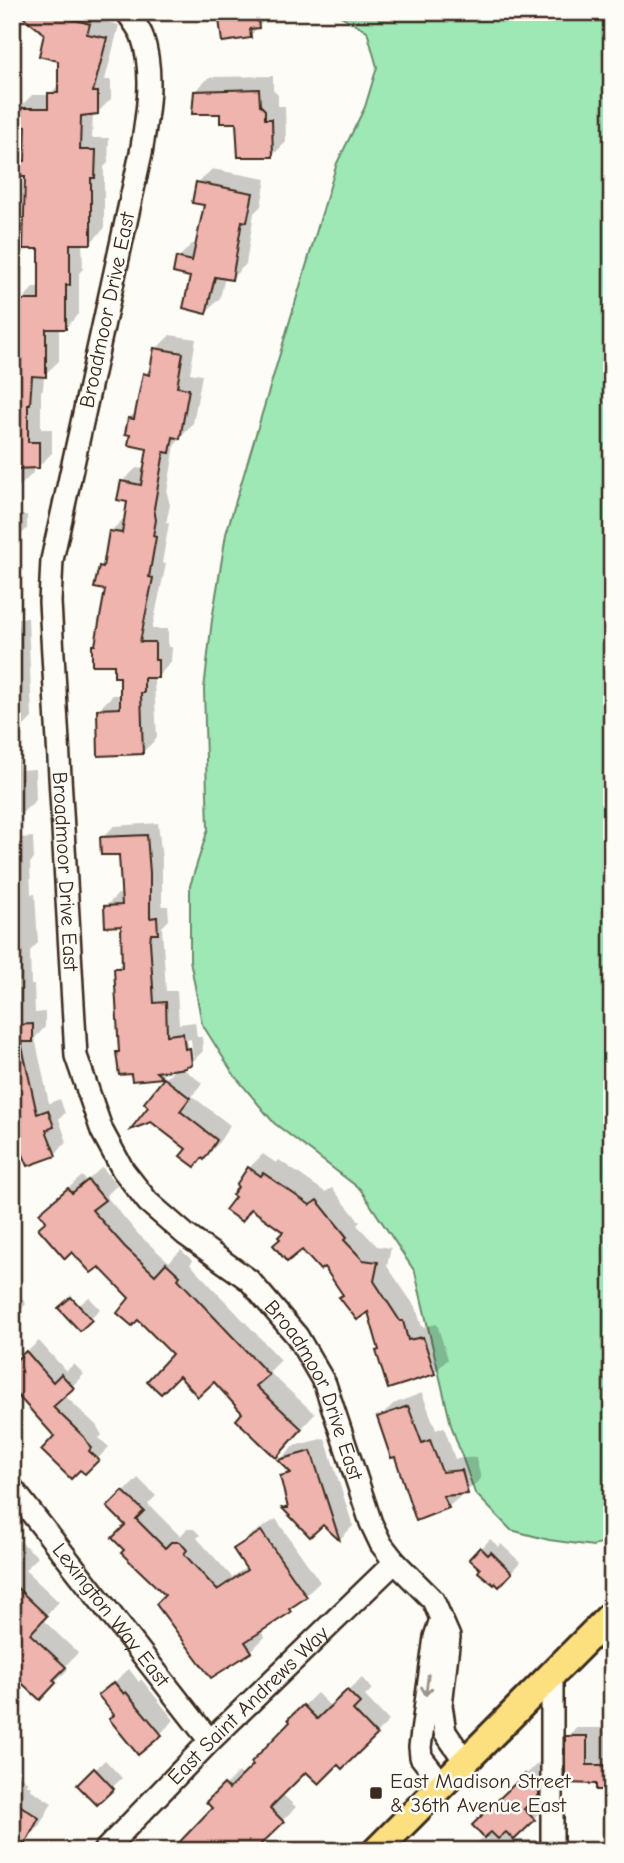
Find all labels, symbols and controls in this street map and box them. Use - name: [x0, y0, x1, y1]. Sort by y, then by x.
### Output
- street label: Broadmoor Drive East: [75, 209, 140, 410]
- street label: Broadmoor Drive East: [48, 771, 83, 973]
- street label: Broadmoor Drive East: [260, 1295, 368, 1484]
- street label: Lexington Way East: [48, 1538, 175, 1692]
- street label: East Saint Andrews Way: [163, 1621, 334, 1789]
- one-way arrow: [421, 1674, 434, 1696]
- place label: East Madison Street & 36th Avenue East: [390, 1769, 572, 1817]
- marker: East Madison Street & 36th Avenue East: [368, 1785, 384, 1801]

